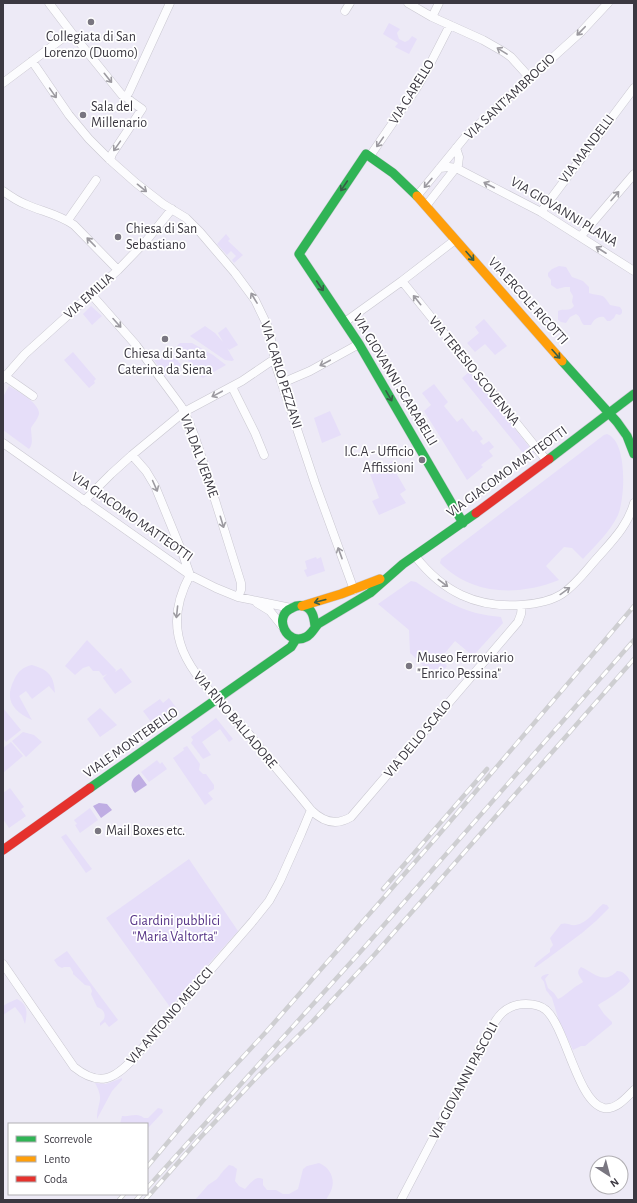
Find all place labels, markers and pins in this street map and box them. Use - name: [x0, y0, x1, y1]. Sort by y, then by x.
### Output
- marker: Collegiata di San Lorenzo (Duomo): [86, 17, 96, 27]
- place label: Collegiata di San Lorenzo (Duomo): [44, 30, 138, 60]
- place label: Sala del Millenario: [91, 100, 147, 130]
- marker: Sala del Millenario: [78, 110, 88, 120]
- place label: Chiesa di San Sebastiano: [126, 222, 197, 252]
- marker: Chiesa di San Sebastiano: [113, 232, 123, 242]
- marker: Chiesa di Santa Caterina da Siena: [160, 334, 170, 344]
- place label: Chiesa di Santa Caterina da Siena: [118, 347, 213, 377]
- place label: I.C.A - Ufficio Affissioni: [344, 445, 414, 475]
- marker: I.C.A - Ufficio Affissioni: [417, 455, 427, 465]
- place label: Museo Ferroviario "Enrico Pessina": [417, 651, 514, 681]
- marker: Museo Ferroviario "Enrico Pessina": [404, 661, 414, 671]
- place label: Mail Boxes etc.: [106, 824, 185, 838]
- marker: Mail Boxes etc.: [93, 826, 103, 836]

